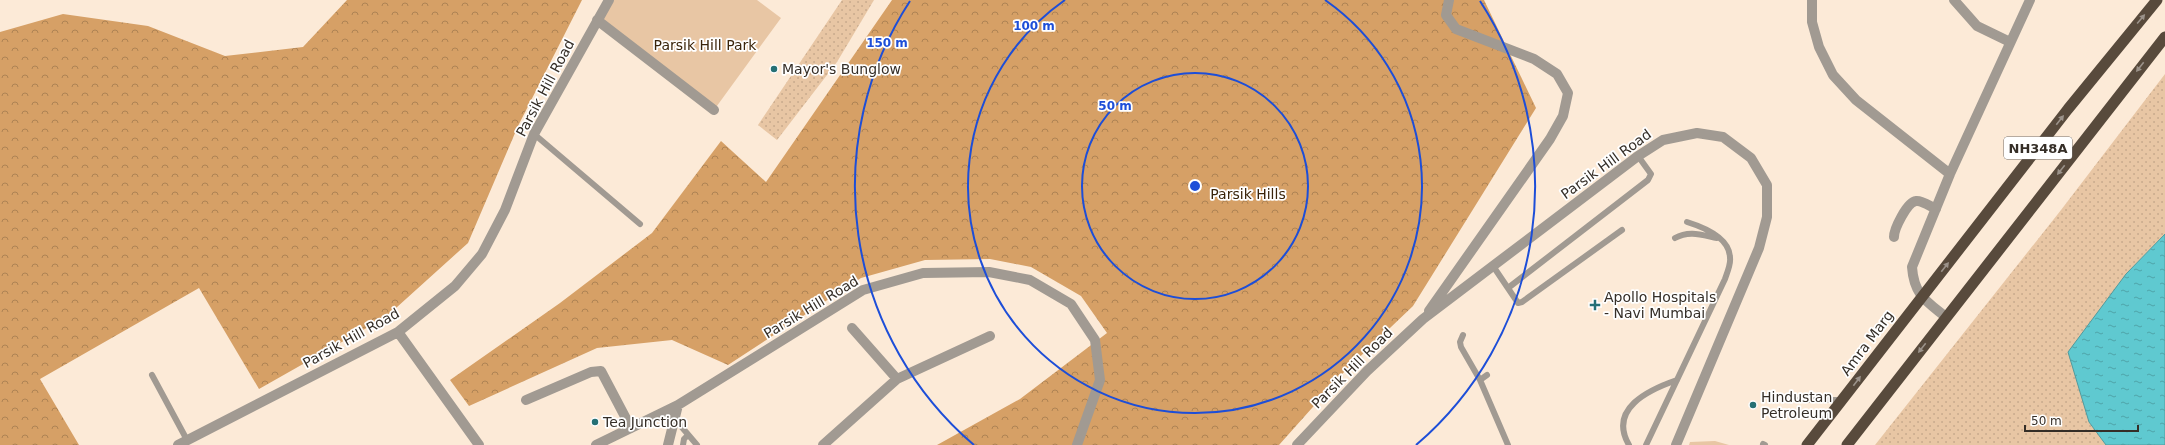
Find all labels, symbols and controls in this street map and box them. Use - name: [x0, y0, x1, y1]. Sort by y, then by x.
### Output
- one-way arrow: [2137, 13, 2146, 24]
- text: 100 m: [1013, 19, 1055, 33]
- text: 150 m: [866, 36, 908, 50]
- street label: Parsik Hill Road: [513, 37, 577, 139]
- park label: Parsik Hill Park: [654, 37, 757, 53]
- place label: Mayor's Bunglow: [782, 61, 901, 77]
- one-way arrow: [2137, 62, 2145, 72]
- marker: Mayor's Bunglow: [769, 64, 779, 74]
- text: 50 m: [1098, 99, 1132, 113]
- one-way arrow: [2056, 115, 2064, 126]
- street label: Parsik Hill Road: [1558, 126, 1654, 202]
- road number: NH348A: [2004, 137, 2072, 159]
- one-way arrow: [2056, 164, 2065, 175]
- centre of rings: [1188, 179, 1202, 193]
- park label: Parsik Hills: [1210, 186, 1286, 202]
- one-way arrow: [1941, 261, 1950, 272]
- street label: Parsik Hill Road: [761, 272, 861, 342]
- place label: Apollo Hospitals - Navi Mumbai: [1604, 289, 1716, 321]
- marker: Apollo Hospitals - Navi Mumbai: [1589, 299, 1601, 311]
- street label: Parsik Hill Road: [300, 305, 402, 371]
- street label: Amra Marg: [1837, 307, 1897, 379]
- street label: Parsik Hill Road: [1308, 324, 1396, 412]
- one-way arrow: [1918, 343, 1926, 354]
- one-way arrow: [1853, 376, 1862, 387]
- place label: Hindustan Petroleum: [1761, 389, 1832, 421]
- marker: Hindustan Petroleum: [1748, 400, 1758, 410]
- scale bar: [2025, 407, 2138, 433]
- place label: Tea Junction: [602, 414, 687, 430]
- text: 50 m: [2031, 414, 2062, 428]
- marker: Tea Junction: [590, 417, 600, 427]

